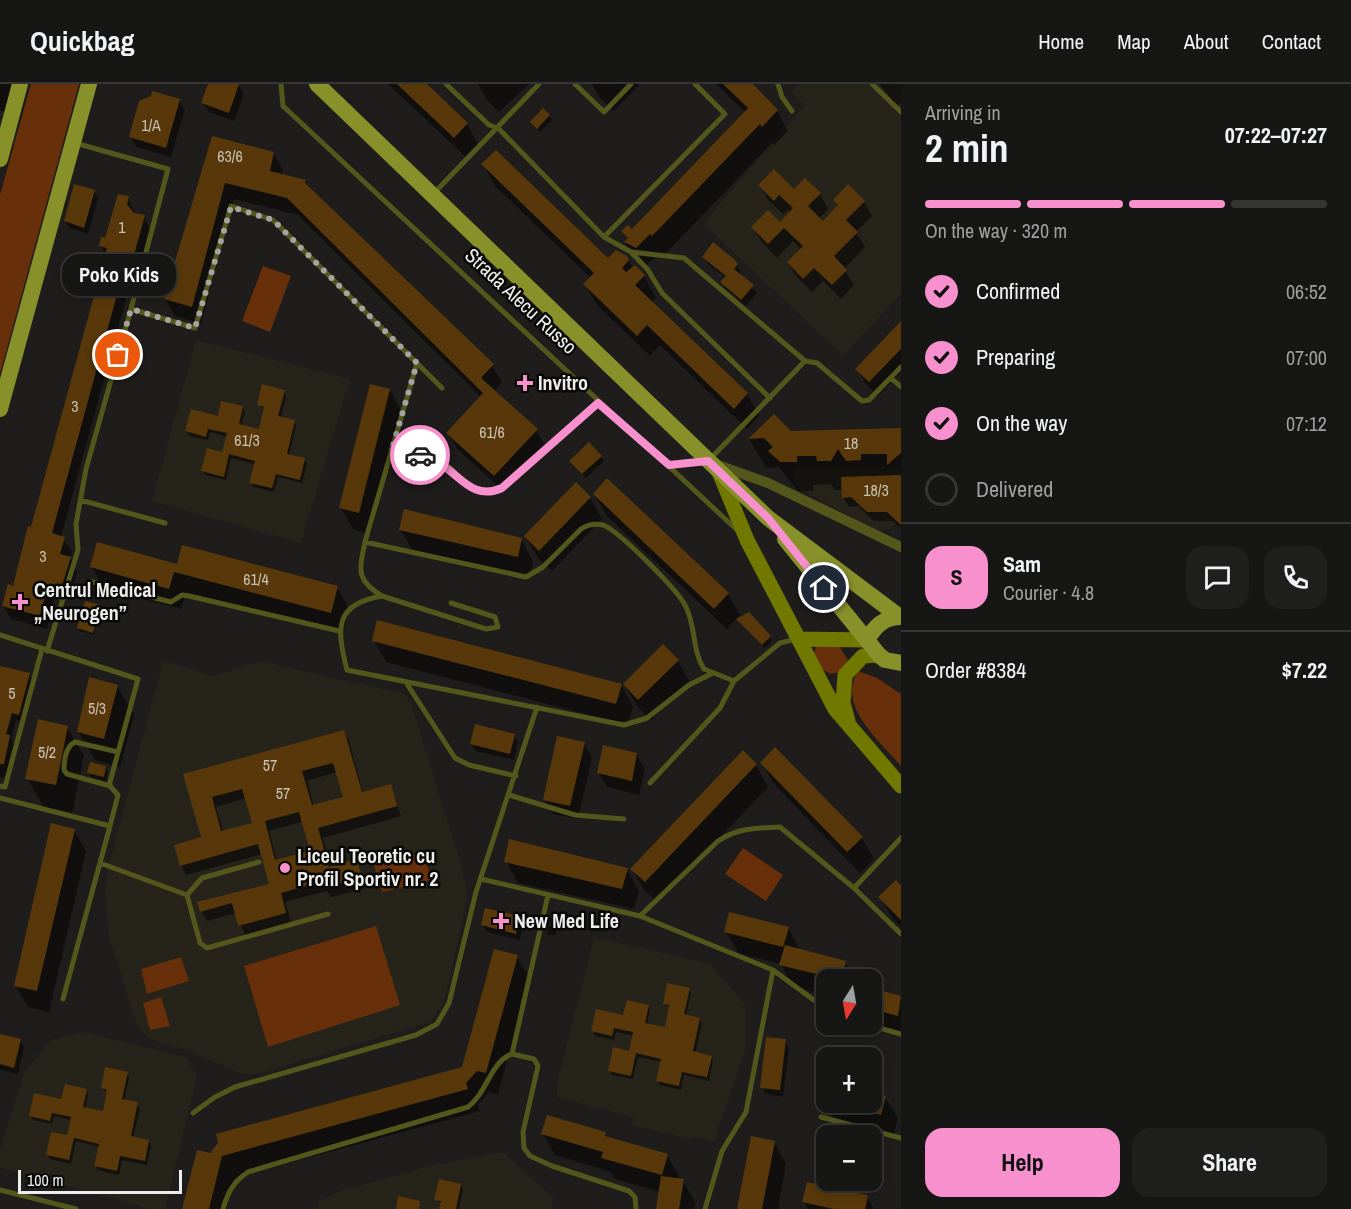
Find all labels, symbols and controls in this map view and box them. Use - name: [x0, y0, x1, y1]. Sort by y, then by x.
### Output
- text: Quickbag: [30, 22, 135, 60]
- text: Home: [1038, 27, 1084, 56]
- text: Map: [1117, 27, 1151, 56]
- text: About: [1184, 27, 1229, 56]
- text: Contact: [1262, 27, 1321, 56]
- text: Arriving in: [925, 99, 1001, 126]
- house number: 1/A: [141, 114, 161, 136]
- text: 07:22–07:27: [1225, 120, 1327, 150]
- text: 2 min: [925, 122, 1009, 174]
- house number: 63/6: [217, 145, 243, 167]
- house number: 1: [118, 216, 126, 238]
- text: On the way · 320 m: [925, 217, 1067, 244]
- street label: Strada Alecu Russo: [459, 242, 583, 360]
- callout: Poko Kids: [61, 253, 175, 295]
- text: Poko Kids: [79, 261, 159, 288]
- icon: check: [925, 275, 958, 308]
- text: Confirmed: [976, 276, 1060, 306]
- text: 06:52: [1286, 278, 1327, 305]
- pin: [92, 329, 143, 380]
- icon: bag: [101, 338, 134, 371]
- icon: check: [925, 341, 958, 374]
- text: Preparing: [976, 342, 1055, 372]
- text: 07:00: [1286, 344, 1327, 371]
- place label: Invitro: [538, 369, 588, 396]
- marker: Invitro: [516, 374, 534, 392]
- house number: 3: [71, 395, 79, 417]
- icon: check: [925, 407, 958, 440]
- text: On the way: [976, 408, 1067, 438]
- text: 07:12: [1286, 410, 1327, 437]
- house number: 61/6: [479, 421, 505, 443]
- courier: [390, 425, 450, 485]
- house number: 61/3: [234, 429, 260, 451]
- house number: 18: [844, 432, 858, 454]
- icon: car: [404, 439, 437, 472]
- text: Delivered: [976, 474, 1053, 504]
- house number: 18/3: [863, 479, 889, 501]
- house number: 3: [39, 545, 47, 567]
- button: chat: [1186, 546, 1249, 609]
- button: phone: [1264, 546, 1327, 609]
- text: Sam: [1003, 549, 1041, 579]
- pin: [798, 562, 849, 613]
- text: S: [950, 562, 963, 592]
- house number: 61/4: [243, 568, 269, 590]
- icon: home: [807, 571, 840, 604]
- place label: Centrul Medical „Neurogen”: [34, 576, 156, 626]
- text: Courier · 4.8: [1003, 579, 1094, 606]
- marker: Centrul Medical „Neurogen”: [11, 593, 29, 611]
- text: Order #8384: [925, 655, 1026, 685]
- text: $7.22: [1282, 655, 1327, 685]
- house number: 5: [8, 682, 16, 704]
- house number: 5/3: [88, 697, 106, 719]
- house number: 5/2: [38, 741, 56, 763]
- house number: 57: [263, 754, 277, 776]
- house number: 57: [276, 782, 290, 804]
- place label: Liceul Teoretic cu Profil Sportiv nr. 2: [297, 842, 438, 892]
- marker: Liceul Teoretic cu Profil Sportiv nr. 2: [278, 861, 292, 875]
- place label: New Med Life: [514, 907, 619, 934]
- marker: New Med Life: [492, 912, 510, 930]
- north arrow: [816, 969, 882, 1035]
- map controls: [816, 969, 882, 1191]
- button: +: [816, 1047, 882, 1113]
- button: −: [816, 1125, 882, 1191]
- button: Help: [925, 1128, 1120, 1197]
- button: Share: [1132, 1128, 1327, 1197]
- scale bar: [18, 1167, 182, 1194]
- text: 100 m: [27, 1169, 63, 1191]

